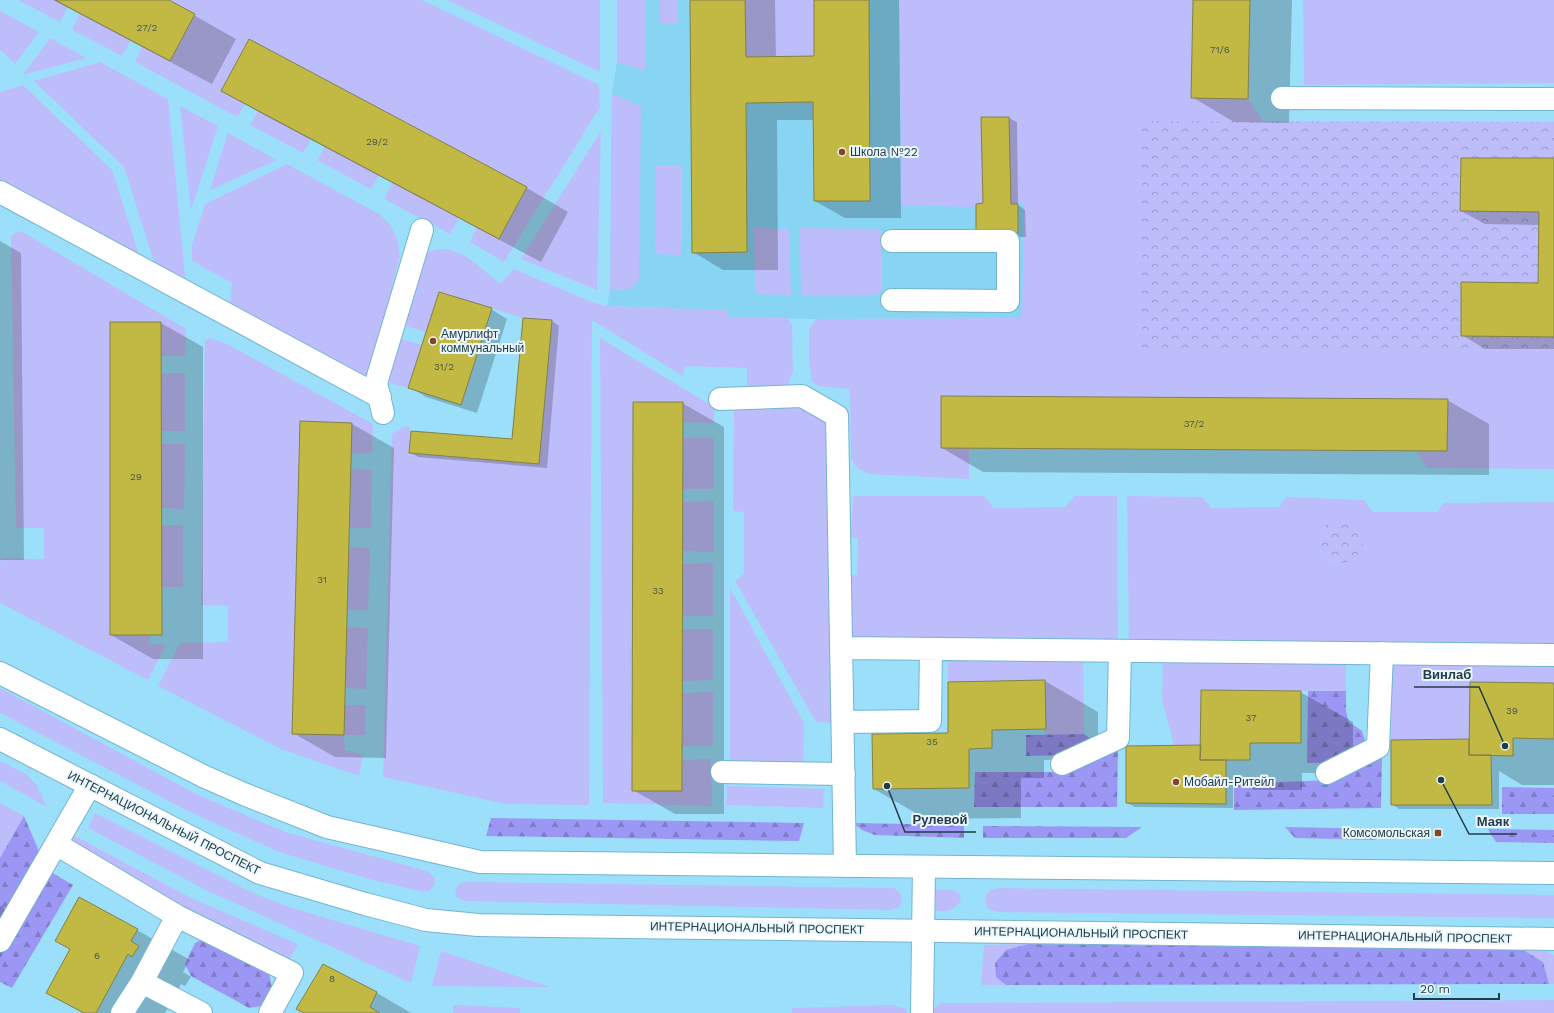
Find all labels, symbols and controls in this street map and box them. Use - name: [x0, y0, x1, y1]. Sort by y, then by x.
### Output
- house number: 27/2: [137, 22, 158, 33]
- house number: 71/6: [1210, 44, 1230, 55]
- house number: 29/2: [366, 136, 388, 147]
- place label: Школа №22: [850, 145, 918, 159]
- marker: Школа №22: [837, 147, 847, 157]
- place label: Амурлифт коммунальный: [441, 327, 524, 355]
- marker: Амурлифт коммунальный: [428, 336, 438, 346]
- house number: 31/2: [434, 361, 454, 372]
- house number: 37/2: [1184, 418, 1205, 429]
- house number: 29: [130, 471, 142, 482]
- house number: 31: [317, 574, 327, 585]
- house number: 33: [652, 585, 664, 596]
- callout: Винлаб: [1414, 662, 1479, 687]
- text: Винлаб: [1423, 667, 1471, 682]
- house number: 39: [1506, 705, 1518, 716]
- house number: 37: [1245, 712, 1257, 723]
- house number: 35: [926, 736, 938, 747]
- street label: ИНТЕРНАЦИОНАЛЬНЫЙ ПРОСПЕКТ: [65, 767, 264, 878]
- place label: Мобайл-Ритейл: [1184, 775, 1274, 789]
- marker: Мобайл-Ритейл: [1171, 777, 1181, 787]
- callout: Рулевой: [905, 807, 976, 832]
- callout: Маяк: [1469, 809, 1517, 834]
- text: Рулевой: [913, 812, 967, 827]
- text: Маяк: [1477, 814, 1510, 829]
- place label: Комсомольская: [1343, 826, 1430, 840]
- marker: Комсомольская: [1433, 828, 1443, 838]
- street label: ИНТЕРНАЦИОНАЛЬНЫЙ ПРОСПЕКТ: [650, 918, 865, 937]
- street label: ИНТЕРНАЦИОНАЛЬНЫЙ ПРОСПЕКТ: [974, 923, 1189, 942]
- street label: ИНТЕРНАЦИОНАЛЬНЫЙ ПРОСПЕКТ: [1298, 927, 1513, 946]
- house number: 6: [94, 950, 100, 961]
- house number: 8: [329, 973, 335, 984]
- scale bar: [1414, 975, 1499, 1001]
- text: 20 m: [1420, 982, 1450, 996]

